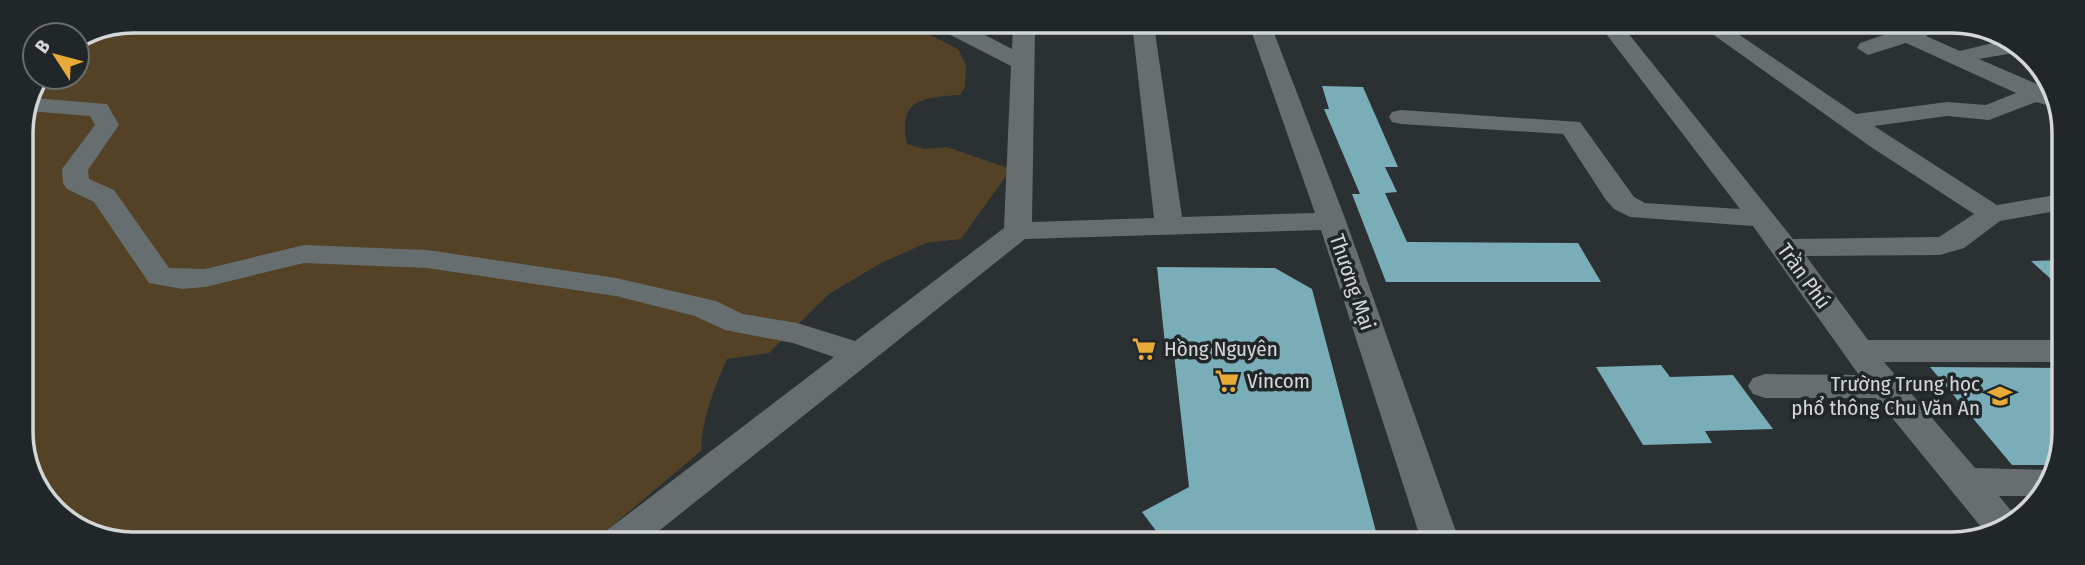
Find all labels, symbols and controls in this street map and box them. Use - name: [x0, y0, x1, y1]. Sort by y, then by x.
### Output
- north arrow: [21, 21, 91, 91]
- text: B: [30, 35, 55, 57]
- street label: Thương Mại: [1323, 231, 1381, 333]
- street label: Trần Phú: [1772, 238, 1836, 314]
- supermarket icon: Hồng Nguyên: [1130, 335, 1158, 363]
- place label: Hồng Nguyên: [1164, 336, 1278, 362]
- supermarket icon: Vincom: [1213, 367, 1241, 395]
- place label: Vincom: [1247, 368, 1310, 394]
- place label: Trường Trung học phổ thông Chu Văn An: [1791, 371, 1980, 421]
- school or university icon: Trường Trung học phổ thông Chu Văn An: [1986, 382, 2014, 410]

